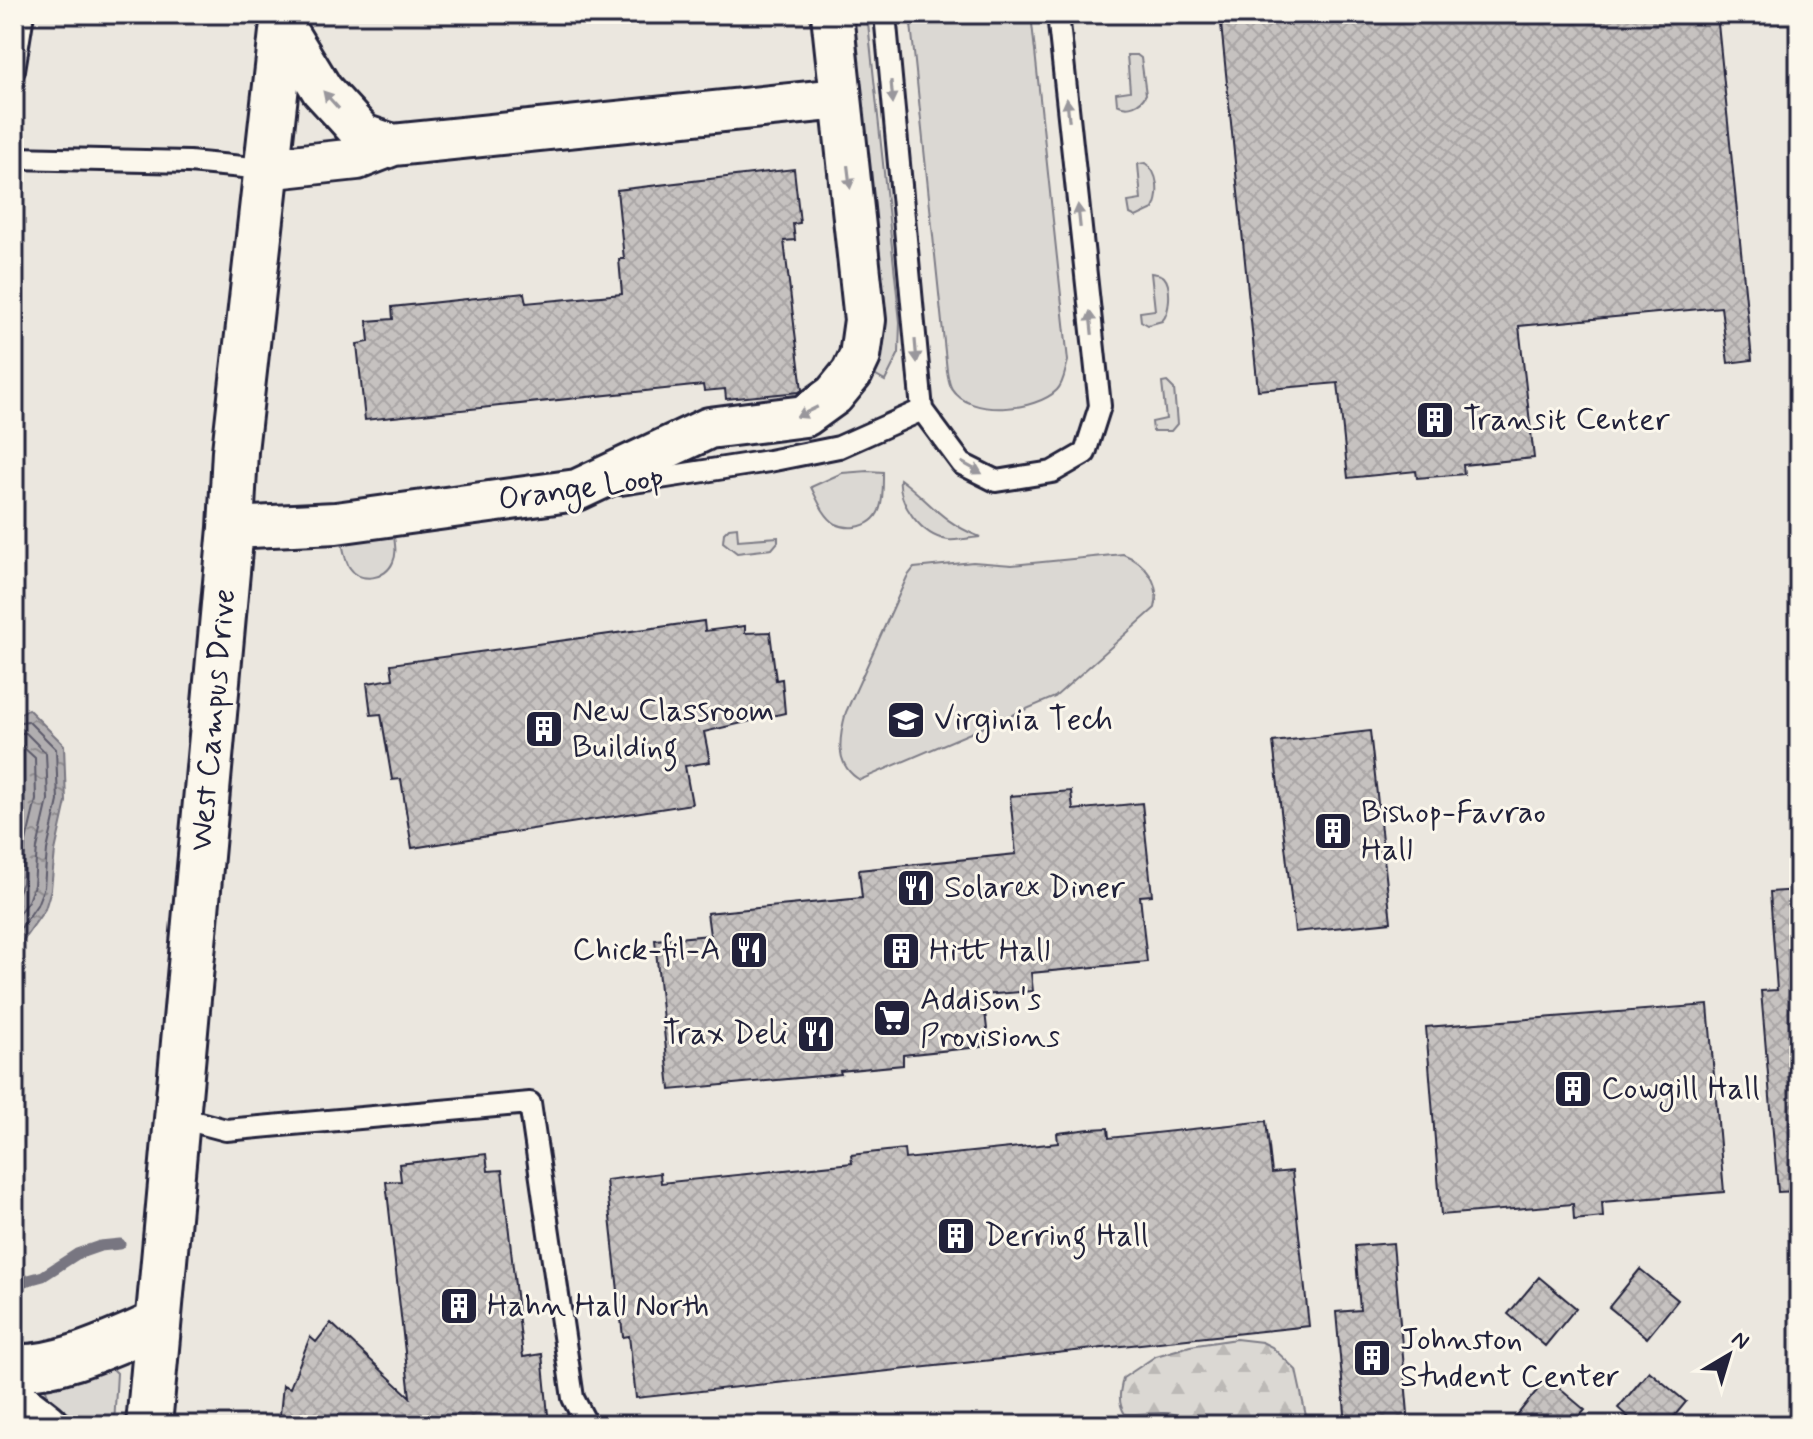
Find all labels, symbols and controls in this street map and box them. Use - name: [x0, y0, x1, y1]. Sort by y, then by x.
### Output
- one-way arrow: [886, 80, 899, 105]
- one-way arrow: [323, 91, 341, 110]
- one-way arrow: [1061, 97, 1074, 122]
- one-way arrow: [842, 165, 855, 190]
- one-way arrow: [1073, 203, 1086, 228]
- one-way arrow: [1084, 310, 1097, 335]
- one-way arrow: [910, 338, 923, 363]
- building icon: Transit Center: [1414, 399, 1456, 441]
- place label: Transit Center: [1463, 399, 1670, 441]
- one-way arrow: [795, 405, 818, 419]
- street label: Orange Loop: [496, 457, 667, 523]
- one-way arrow: [961, 461, 984, 475]
- street label: West Campus Drive: [181, 587, 246, 853]
- place label: New Classroom Building: [572, 690, 774, 772]
- school or university icon: Virginia Tech: [885, 699, 927, 741]
- place label: Virginia Tech: [934, 699, 1113, 743]
- building icon: New Classroom Building: [523, 708, 565, 750]
- place label: Bishop-Favrao Hall: [1361, 792, 1546, 871]
- building icon: Bishop-Favrao Hall: [1312, 810, 1354, 852]
- restaurant icon: Solarex Diner: [895, 867, 937, 909]
- place label: Solarex Diner: [944, 867, 1125, 909]
- place label: Chick-fil-A: [572, 929, 721, 971]
- restaurant icon: Chick-fil-A: [728, 929, 770, 971]
- building icon: Hitt Hall: [880, 930, 922, 972]
- place label: Hitt Hall: [929, 930, 1050, 972]
- place label: Addison's Provisions: [920, 979, 1060, 1058]
- supermarket icon: Addison's Provisions: [871, 997, 913, 1039]
- place label: Trax Deli: [663, 1013, 788, 1055]
- restaurant icon: Trax Deli: [795, 1013, 837, 1055]
- building icon: Cowgill Hall: [1552, 1068, 1594, 1110]
- place label: Cowgill Hall: [1601, 1068, 1760, 1112]
- building icon: Derring Hall: [935, 1215, 977, 1257]
- place label: Derring Hall: [984, 1215, 1149, 1260]
- building icon: Hahn Hall North: [438, 1285, 480, 1327]
- place label: Hahn Hall North: [487, 1285, 709, 1327]
- north arrow: [1689, 1315, 1769, 1395]
- place label: Johnston Student Center: [1400, 1319, 1620, 1398]
- text: N: [1726, 1325, 1754, 1356]
- building icon: Johnston Student Center: [1351, 1337, 1393, 1379]

